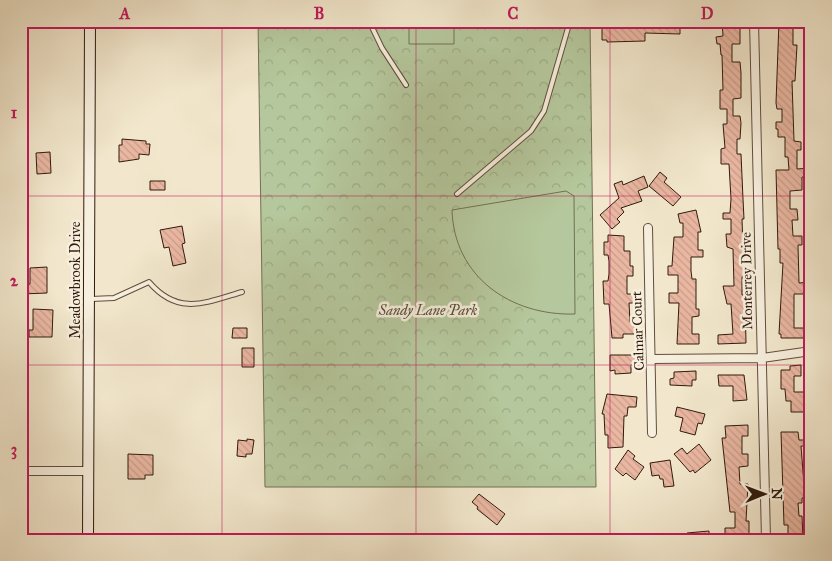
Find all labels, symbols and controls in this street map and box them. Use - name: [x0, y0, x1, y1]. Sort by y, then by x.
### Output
- text: A: [119, 4, 131, 23]
- text: B: [314, 4, 324, 23]
- text: C: [508, 4, 519, 23]
- text: D: [701, 4, 714, 23]
- text: 1: [11, 103, 18, 122]
- street label: Meadowbrook Drive: [67, 221, 84, 339]
- street label: Monterrey Drive: [738, 232, 756, 330]
- text: 2: [10, 271, 19, 290]
- street label: Calmar Court: [628, 291, 648, 371]
- park label: Sandy Lane Park: [378, 302, 478, 319]
- text: 3: [11, 440, 17, 460]
- north arrow: [740, 468, 790, 518]
- text: N: [768, 488, 785, 500]

